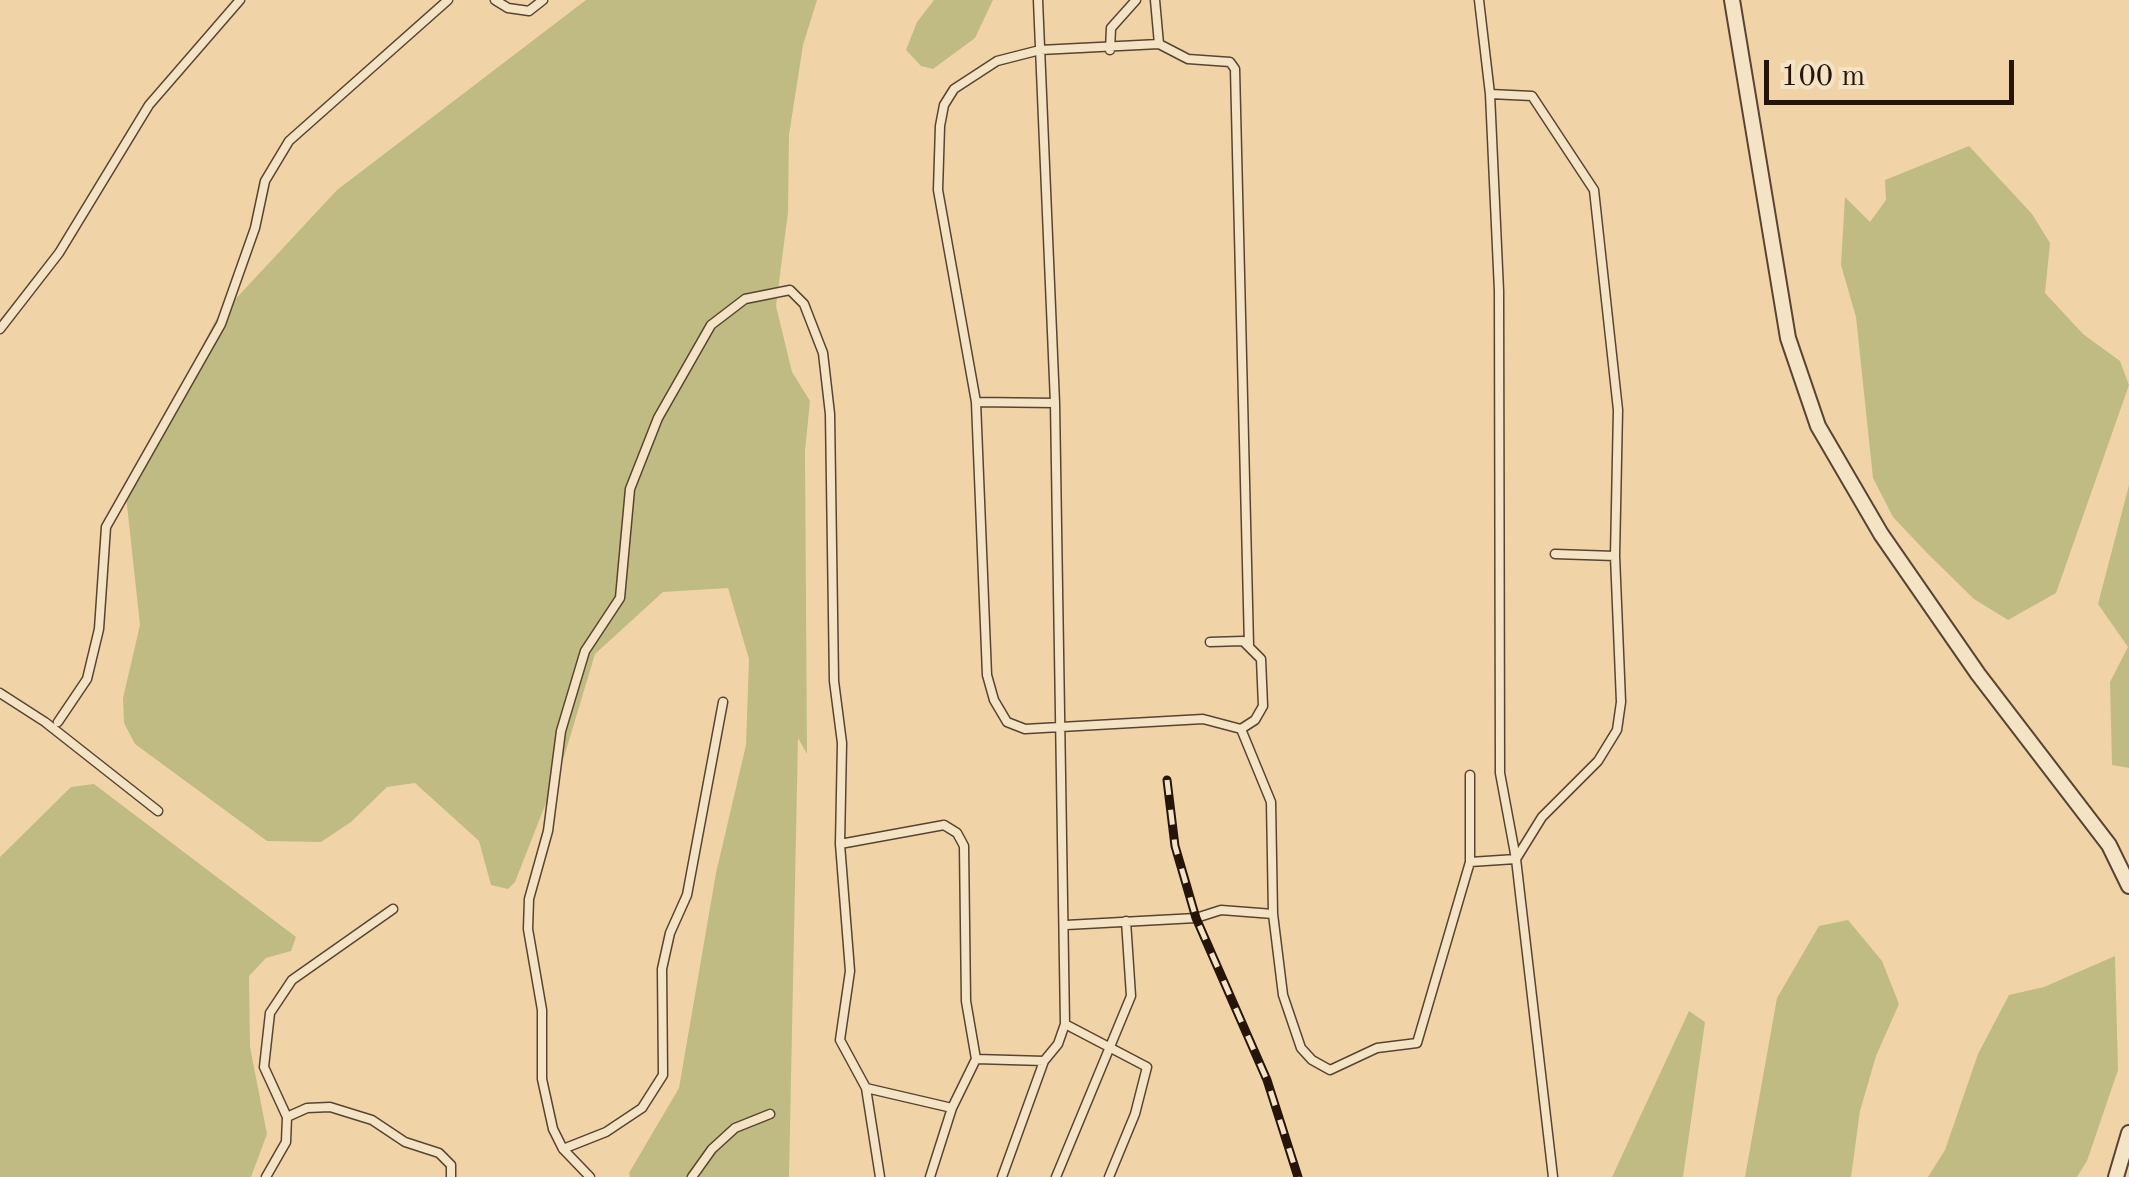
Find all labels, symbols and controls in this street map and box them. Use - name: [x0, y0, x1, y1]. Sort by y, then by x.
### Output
- scale bar: [1769, 40, 2019, 102]
- text: 100 m: [1781, 62, 1865, 92]

